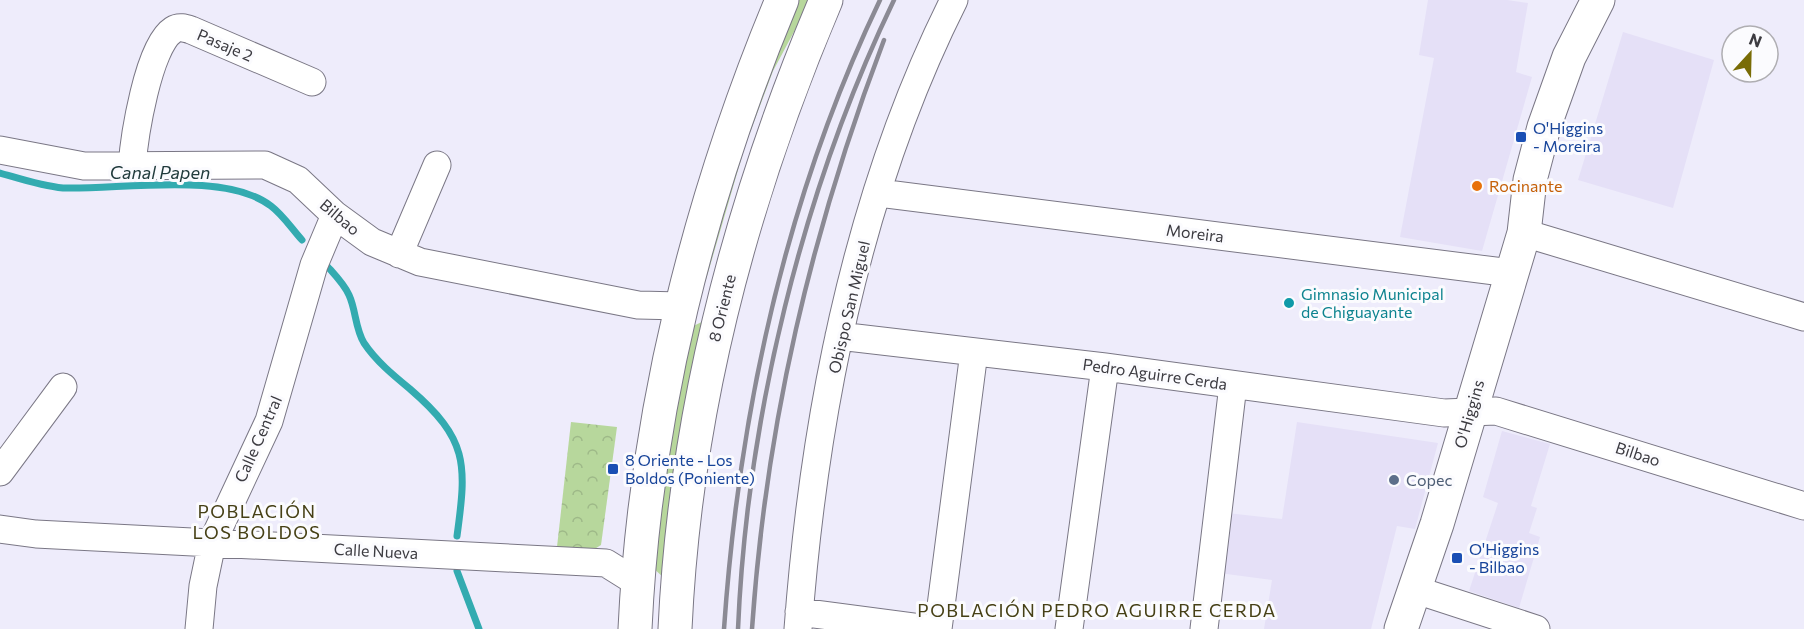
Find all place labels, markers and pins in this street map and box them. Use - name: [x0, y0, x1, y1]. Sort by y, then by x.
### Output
- place label: O'Higgins - Moreira: [1533, 118, 1603, 155]
- marker: O'Higgins - Moreira: [1514, 130, 1528, 144]
- place label: Rocinante: [1489, 176, 1562, 195]
- marker: Rocinante: [1470, 179, 1484, 193]
- place label: Gimnasio Municipal de Chiguayante: [1301, 284, 1444, 321]
- marker: Gimnasio Municipal de Chiguayante: [1282, 296, 1296, 310]
- place label: 8 Oriente - Los Boldos (Poniente): [625, 450, 755, 487]
- marker: 8 Oriente - Los Boldos (Poniente): [606, 462, 620, 476]
- place label: Copec: [1406, 470, 1452, 489]
- marker: Copec: [1387, 473, 1401, 487]
- place label: O'Higgins - Bilbao: [1469, 539, 1539, 576]
- marker: O'Higgins - Bilbao: [1450, 551, 1464, 565]

